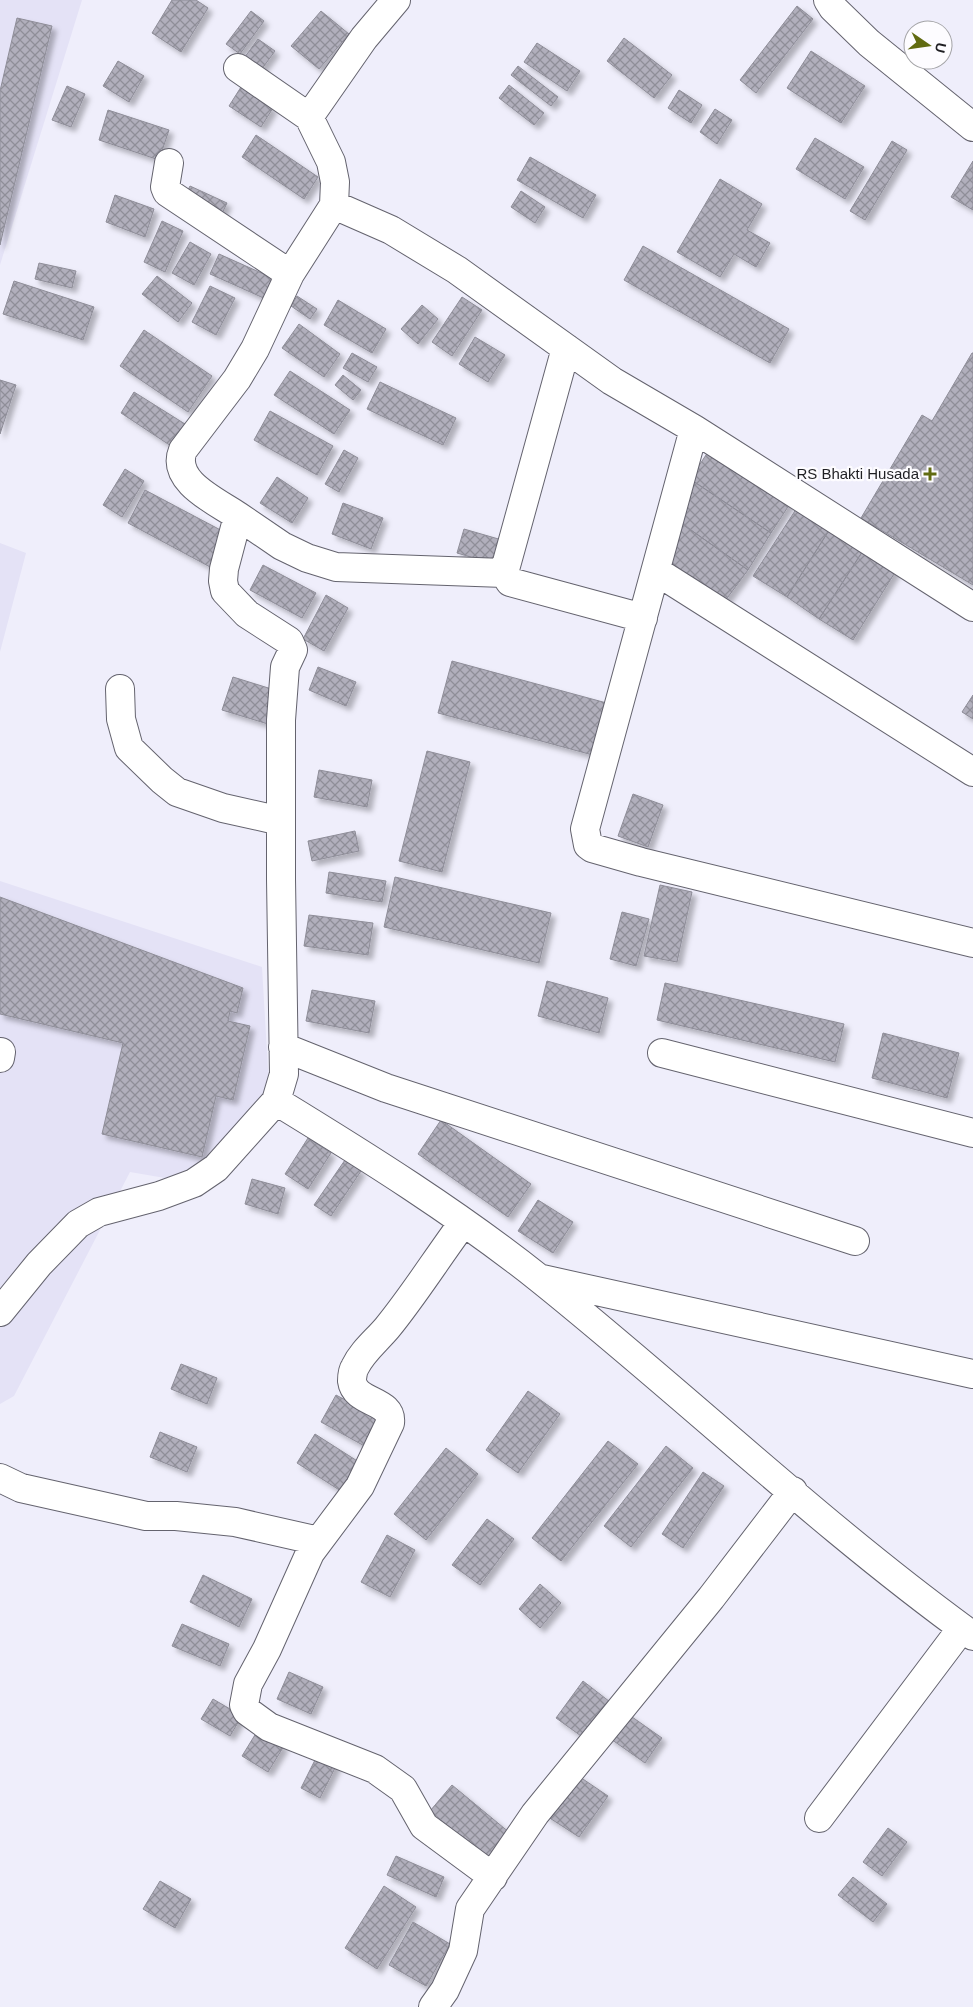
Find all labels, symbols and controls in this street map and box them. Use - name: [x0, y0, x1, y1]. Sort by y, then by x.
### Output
- north arrow: [903, 20, 953, 70]
- text: U: [932, 41, 950, 55]
- place label: RS Bhakti Husada: [796, 465, 920, 482]
- marker: RS Bhakti Husada: [923, 467, 937, 481]

